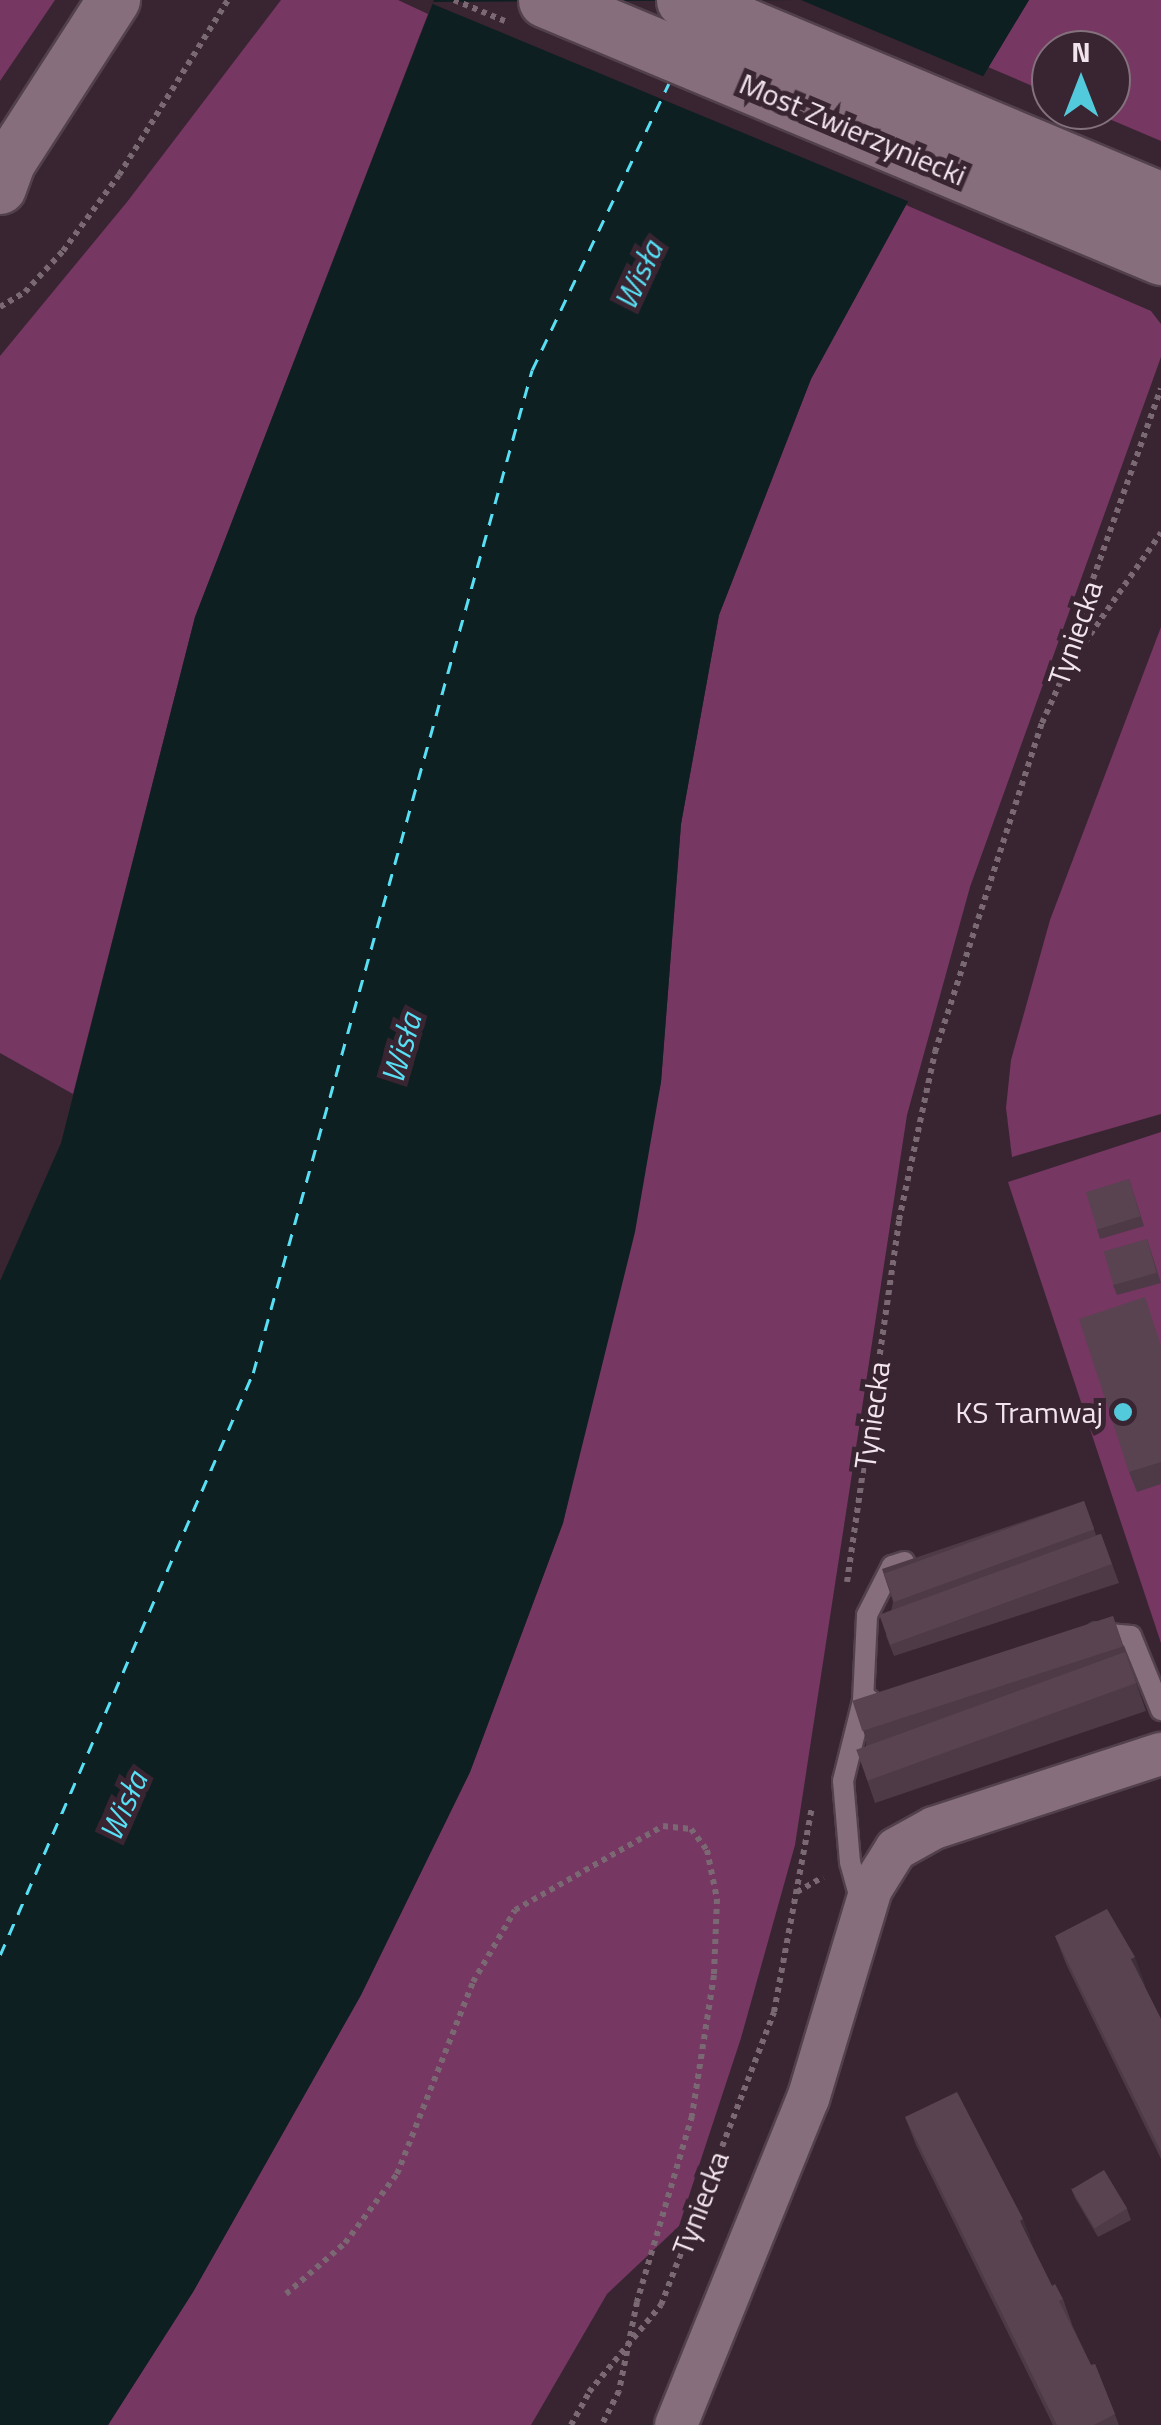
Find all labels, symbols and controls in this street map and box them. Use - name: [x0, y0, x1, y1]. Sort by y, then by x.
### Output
- north arrow: [1031, 30, 1131, 130]
- text: N: [1071, 30, 1091, 73]
- street label: Most Zwierzyniecki: [734, 65, 972, 193]
- water label: Wisła: [605, 234, 671, 316]
- street label: Tyniecka: [1040, 576, 1110, 690]
- water label: Wisła: [373, 1008, 429, 1088]
- street label: Tyniecka: [847, 1359, 897, 1471]
- place label: KS Tramwaj: [955, 1394, 1103, 1430]
- marker: KS Tramwaj: [1112, 1401, 1134, 1423]
- water label: Wisła: [91, 1766, 155, 1846]
- street label: Tyniecka: [664, 2146, 736, 2260]

